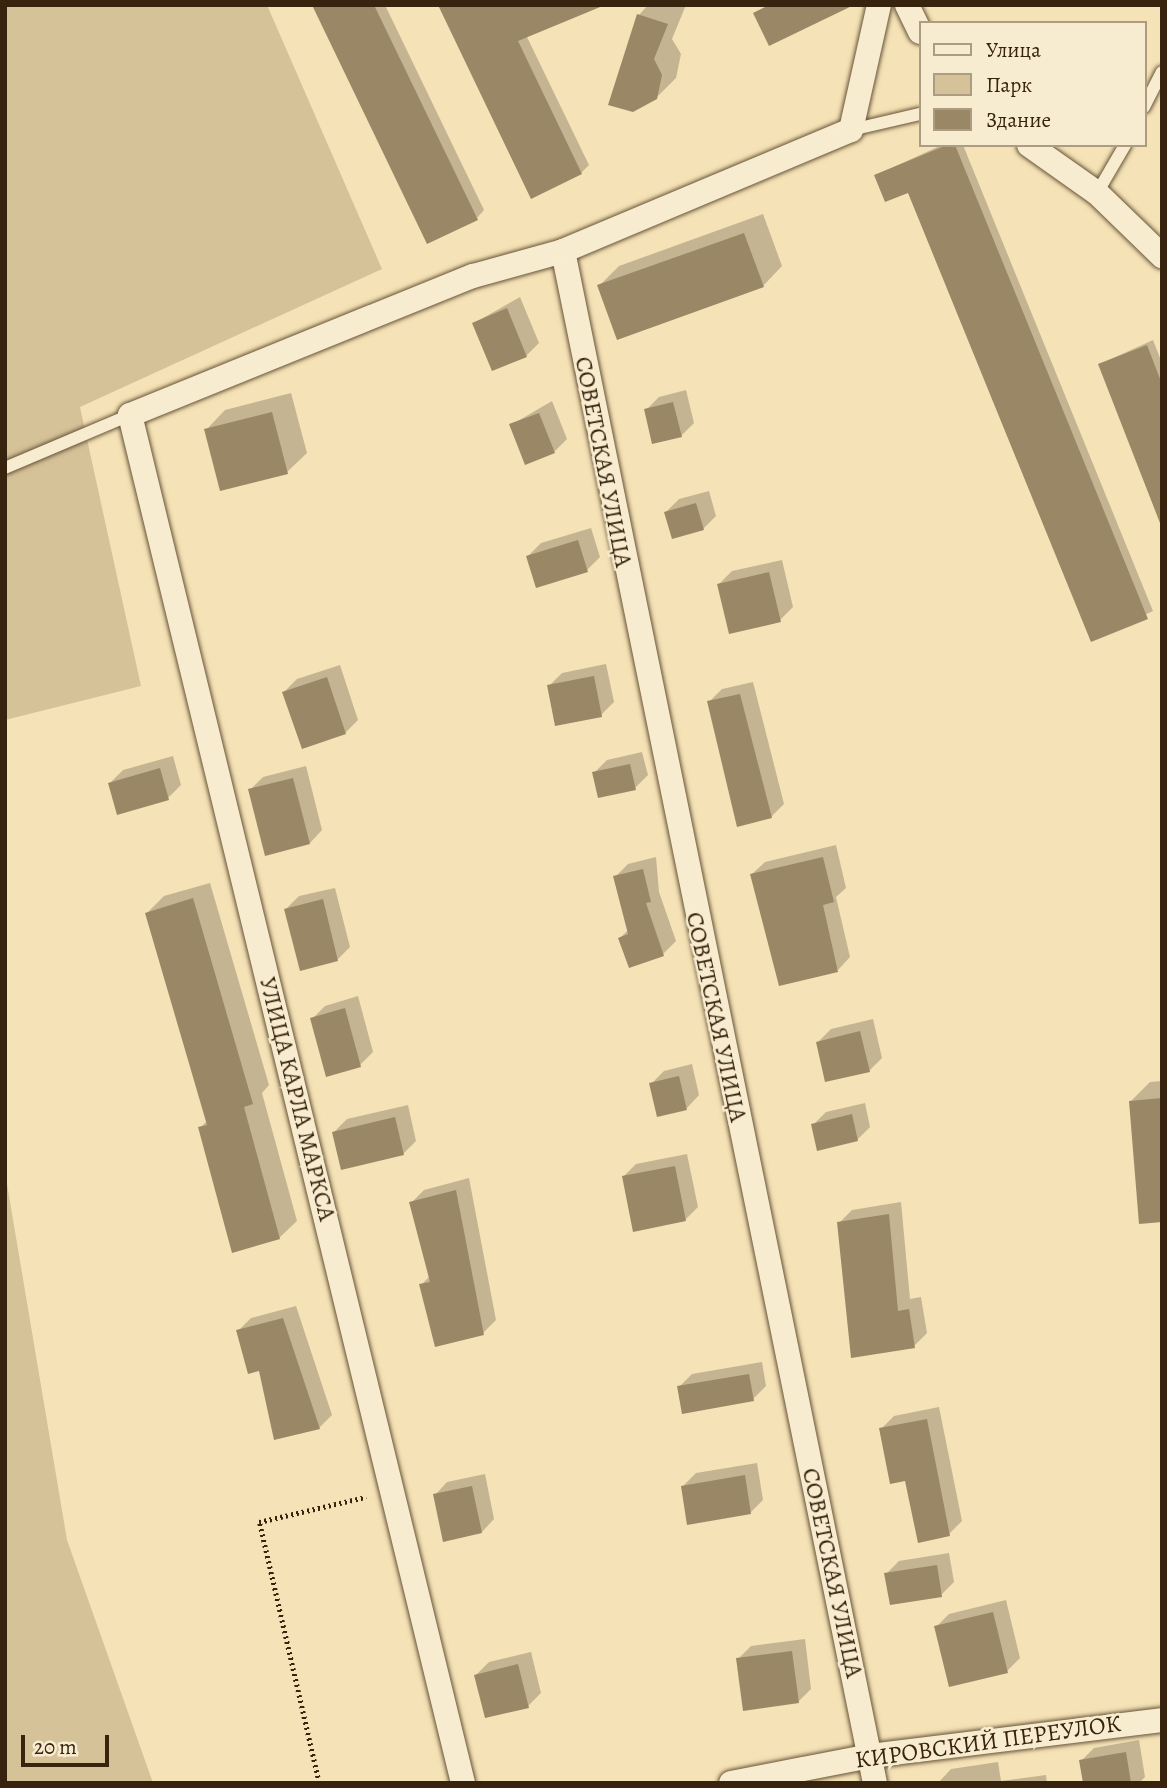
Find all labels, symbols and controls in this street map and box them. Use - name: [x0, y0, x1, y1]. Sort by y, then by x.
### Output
- legend: [918, 21, 1146, 147]
- text: Улица: [986, 36, 1041, 64]
- text: Парк: [986, 71, 1032, 99]
- text: Здание: [986, 106, 1051, 134]
- street label: СОВЕТСКАЯ УЛИЦА: [568, 354, 638, 570]
- street label: СОВЕТСКАЯ УЛИЦА: [680, 909, 752, 1125]
- street label: УЛИЦА КАРЛА МАРКСА: [253, 974, 341, 1224]
- street label: СОВЕТСКАЯ УЛИЦА: [796, 1465, 868, 1681]
- street label: КИРОВСКИЙ ПЕРЕУЛОК: [853, 1709, 1123, 1775]
- scale bar: [24, 1722, 112, 1766]
- text: 20 m: [34, 1733, 77, 1761]

